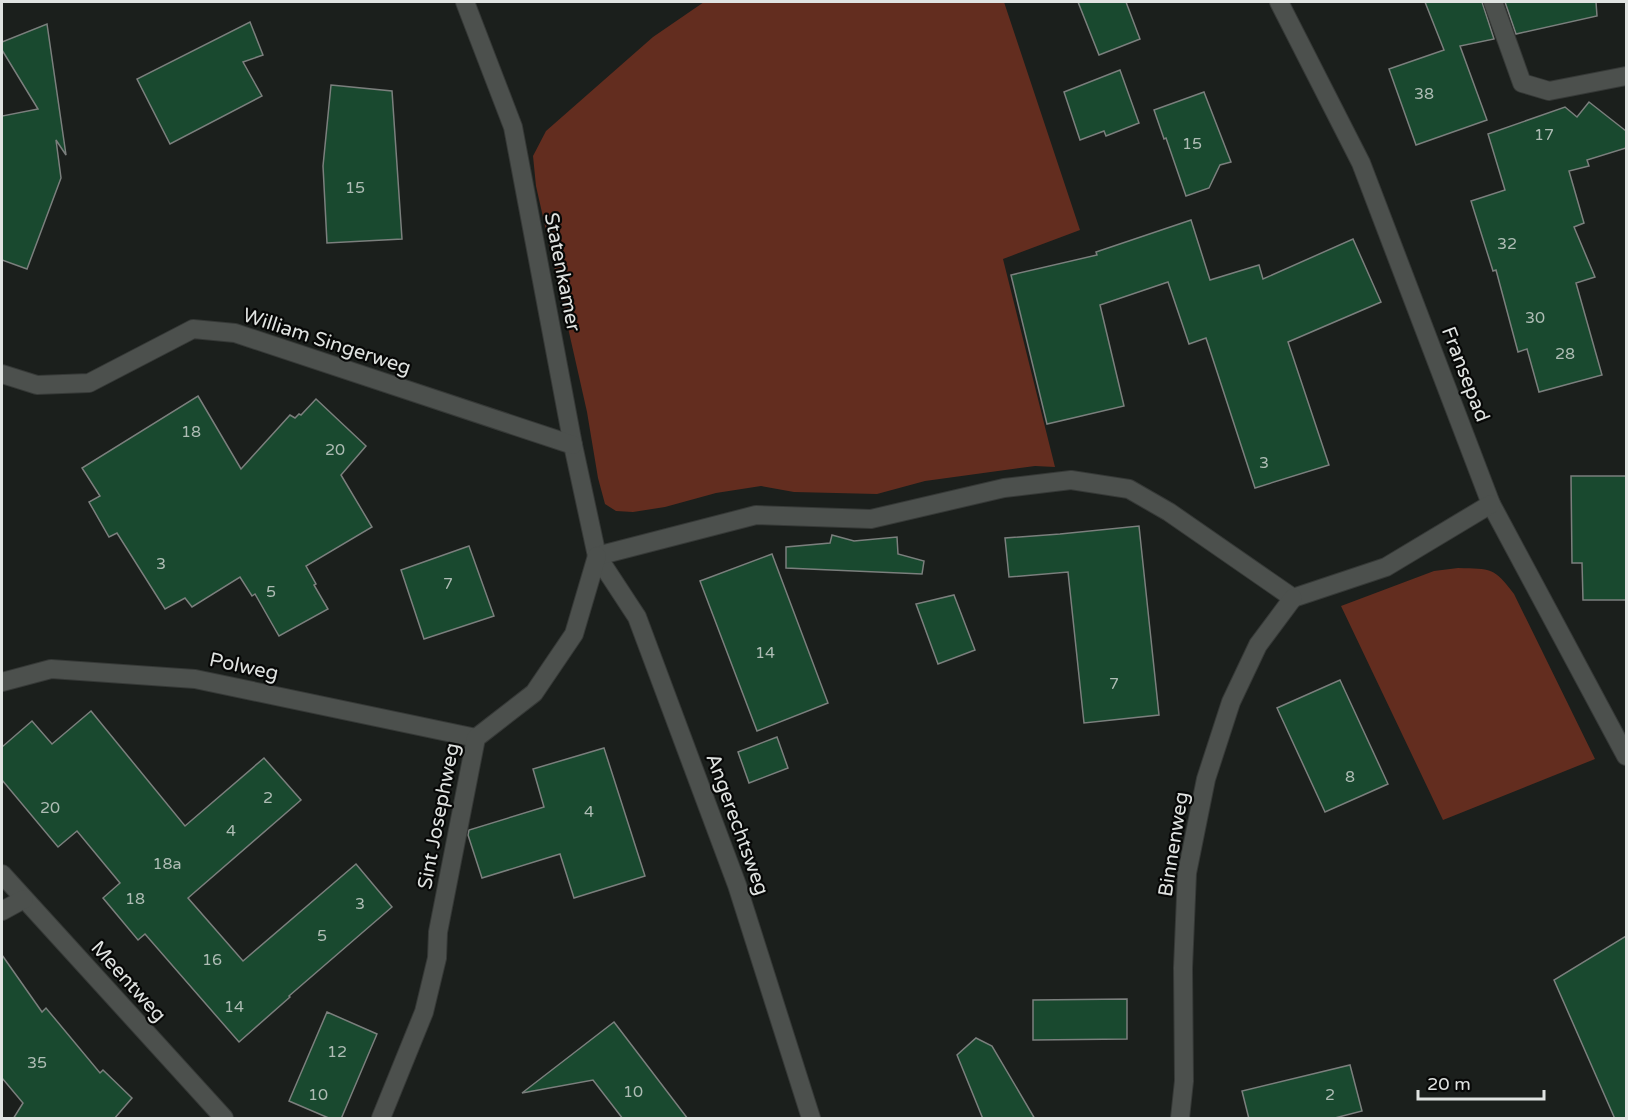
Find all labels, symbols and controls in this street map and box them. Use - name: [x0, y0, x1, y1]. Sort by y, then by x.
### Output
- house number: 38: [1414, 84, 1434, 104]
- house number: 17: [1534, 125, 1554, 145]
- house number: 15: [1182, 134, 1202, 154]
- house number: 15: [345, 178, 365, 198]
- street label: Statenkamer: [539, 211, 585, 334]
- house number: 32: [1497, 234, 1517, 254]
- street label: William Singerweg: [240, 303, 414, 380]
- house number: 30: [1525, 308, 1545, 328]
- street label: Fransepad: [1436, 323, 1494, 425]
- house number: 28: [1555, 344, 1575, 364]
- house number: 18: [181, 422, 201, 442]
- house number: 20: [325, 440, 345, 460]
- house number: 3: [1259, 453, 1269, 473]
- house number: 3: [156, 554, 166, 574]
- house number: 7: [443, 574, 453, 594]
- house number: 5: [266, 582, 276, 602]
- house number: 14: [755, 643, 775, 663]
- street label: Polweg: [207, 648, 280, 686]
- house number: 7: [1109, 674, 1119, 694]
- street label: Sint Josephweg: [413, 741, 465, 891]
- street label: Angerechtsweg: [700, 750, 774, 898]
- house number: 8: [1345, 767, 1355, 787]
- house number: 2: [263, 788, 273, 808]
- street label: Binnenweg: [1154, 790, 1194, 898]
- house number: 20: [40, 798, 60, 818]
- house number: 4: [584, 802, 594, 822]
- house number: 4: [226, 821, 236, 841]
- house number: 18a: [152, 854, 182, 874]
- house number: 18: [125, 889, 145, 909]
- house number: 3: [355, 894, 365, 914]
- house number: 5: [317, 926, 327, 946]
- street label: Meentweg: [86, 936, 171, 1027]
- house number: 16: [202, 950, 222, 970]
- house number: 14: [224, 997, 244, 1017]
- house number: 12: [327, 1042, 347, 1062]
- house number: 35: [27, 1053, 47, 1073]
- scale bar: [1418, 1063, 1544, 1101]
- text: 20 m: [1427, 1073, 1471, 1095]
- house number: 10: [623, 1082, 643, 1102]
- house number: 10: [308, 1085, 328, 1105]
- house number: 2: [1325, 1085, 1335, 1105]

